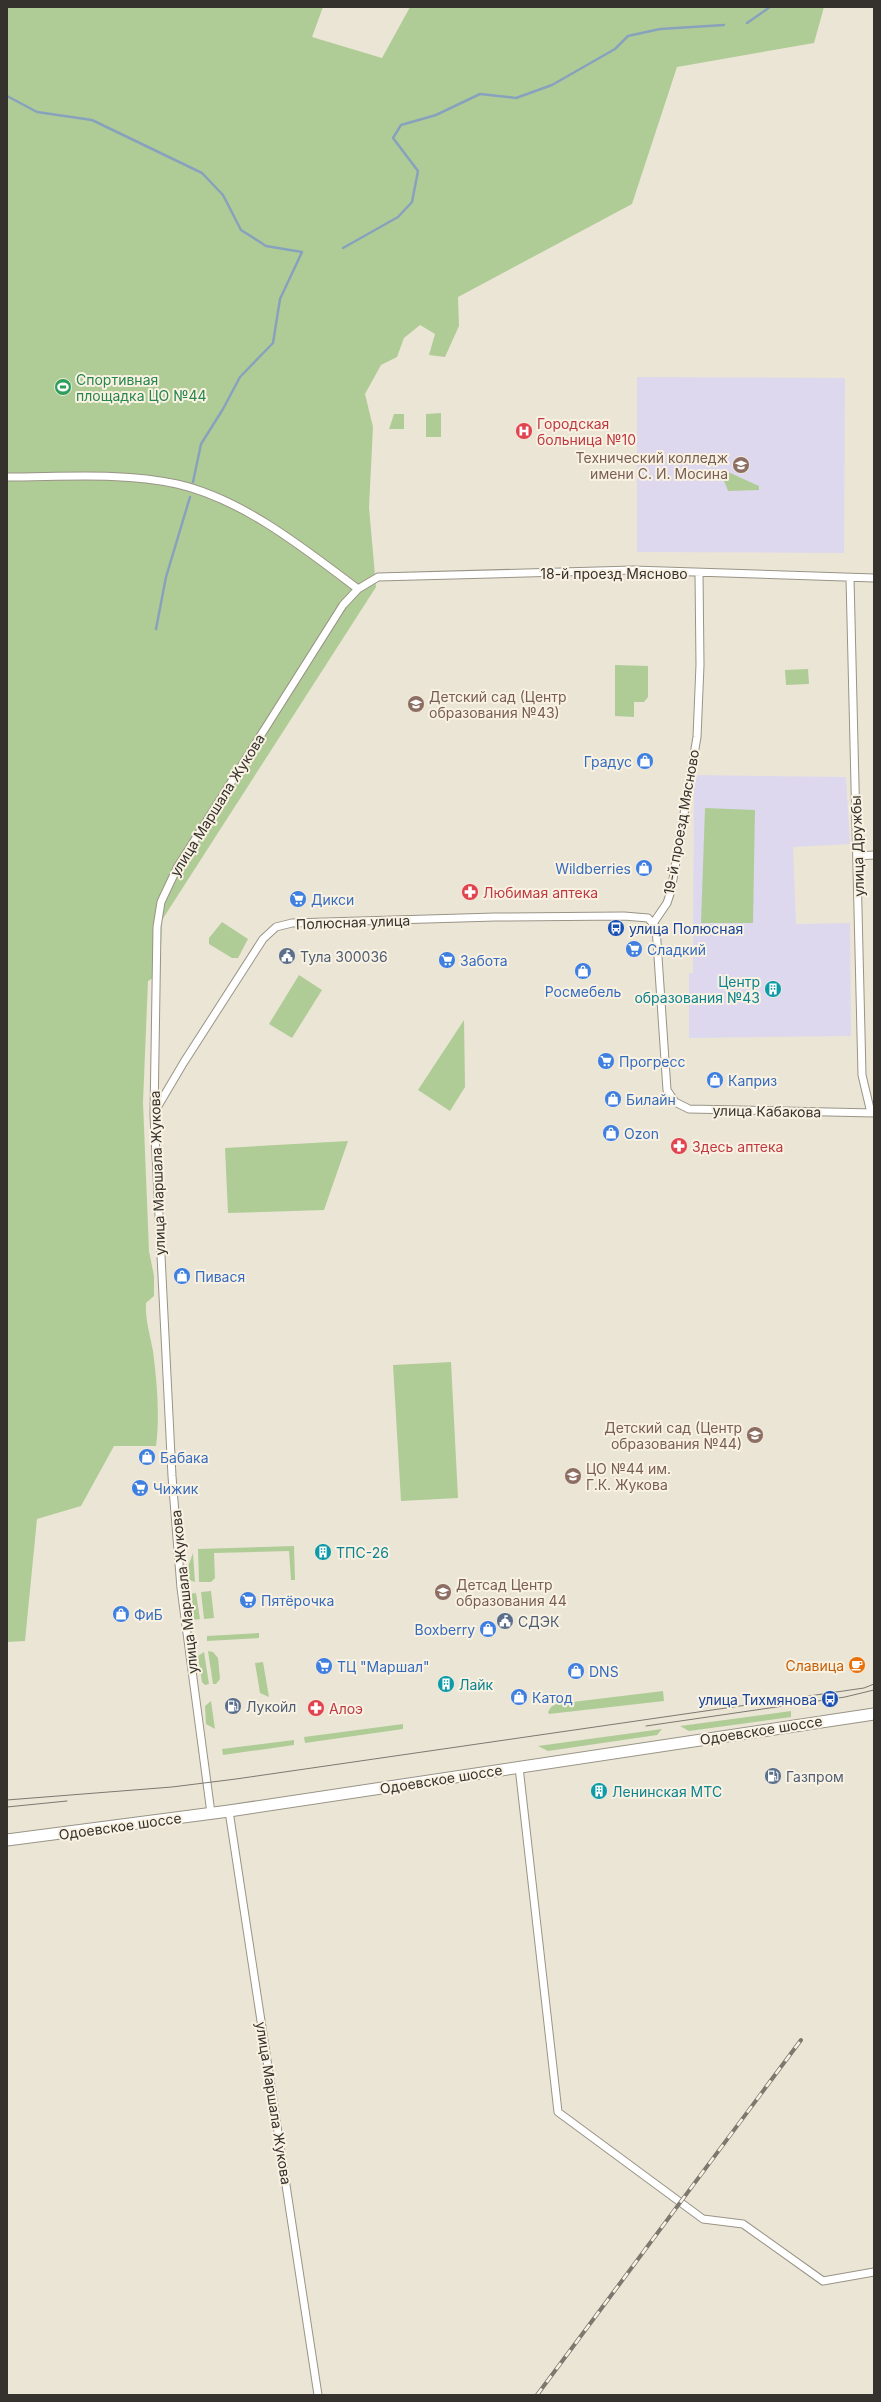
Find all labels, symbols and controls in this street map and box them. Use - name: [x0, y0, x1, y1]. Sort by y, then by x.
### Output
- place label: Спортивная площадка ЦО №44: [76, 371, 207, 404]
- sports icon: Спортивная площадка ЦО №44: [53, 377, 73, 397]
- place label: Городская больница №10: [537, 415, 636, 448]
- hospital icon: Городская больница №10: [514, 421, 534, 441]
- place label: Технический колледж имени С. И. Мосина: [576, 449, 728, 482]
- school or university icon: Технический колледж имени С. И. Мосина: [731, 455, 751, 475]
- street label: 18-й проезд Мясново: [540, 565, 688, 582]
- place label: Детский сад (Центр образования №43): [429, 688, 567, 721]
- school or university icon: Детский сад (Центр образования №43): [406, 694, 426, 714]
- street label: улица Маршала Жукова: [166, 731, 268, 879]
- street label: 19-й проезд Мясново: [660, 748, 702, 896]
- shop icon: Градус: [635, 751, 655, 771]
- place label: Градус: [584, 753, 632, 770]
- street label: улица Дружбы: [847, 795, 867, 897]
- shop icon: Wildberries: [634, 858, 654, 878]
- place label: Wildberries: [555, 860, 631, 877]
- pharmacy icon: Любимая аптека: [460, 882, 480, 902]
- place label: Любимая аптека: [483, 884, 598, 901]
- supermarket icon: Дикси: [288, 889, 308, 909]
- place label: Дикси: [311, 891, 354, 908]
- street label: Полюсная улица: [296, 912, 410, 932]
- bus stop icon: улица Полюсная: [606, 918, 626, 938]
- place label: улица Полюсная: [629, 920, 743, 937]
- supermarket icon: Сладкий: [624, 939, 644, 959]
- place label: Сладкий: [647, 941, 706, 958]
- public building icon: Тула 300036: [277, 946, 297, 966]
- place label: Тула 300036: [300, 948, 388, 965]
- supermarket icon: Забота: [437, 950, 457, 970]
- place label: Забота: [460, 952, 508, 969]
- shop icon: Росмебель: [573, 961, 593, 981]
- place label: Центр образования №43: [634, 973, 760, 1006]
- building icon: Центр образования №43: [763, 979, 783, 999]
- place label: Росмебель: [545, 983, 621, 1000]
- supermarket icon: Прогресс: [596, 1051, 616, 1071]
- place label: Прогресс: [619, 1053, 685, 1070]
- shop icon: Каприз: [705, 1070, 725, 1090]
- place label: Каприз: [728, 1072, 777, 1089]
- shop icon: Билайн: [603, 1089, 623, 1109]
- street label: улица Маршала Жукова: [146, 1090, 168, 1256]
- place label: Билайн: [626, 1091, 676, 1108]
- street label: улица Кабакова: [713, 1102, 821, 1120]
- shop icon: Ozon: [601, 1123, 621, 1143]
- place label: Ozon: [624, 1125, 659, 1142]
- pharmacy icon: Здесь аптека: [669, 1136, 689, 1156]
- place label: Здесь аптека: [692, 1138, 783, 1155]
- shop icon: Пивася: [172, 1266, 192, 1286]
- place label: Пивася: [195, 1268, 245, 1285]
- place label: Детский сад (Центр образования №44): [604, 1419, 742, 1452]
- school or university icon: Детский сад (Центр образования №44): [745, 1425, 765, 1445]
- shop icon: Бабака: [137, 1447, 157, 1467]
- place label: Бабака: [160, 1449, 209, 1466]
- place label: ЦО №44 им. Г.К. Жукова: [586, 1460, 671, 1493]
- school or university icon: ЦО №44 им. Г.К. Жукова: [563, 1466, 583, 1486]
- supermarket icon: Чижик: [130, 1478, 150, 1498]
- place label: Чижик: [153, 1480, 199, 1497]
- street label: улица Маршала Жукова: [167, 1509, 201, 1675]
- building icon: ТПС-26: [313, 1542, 333, 1562]
- place label: ТПС-26: [336, 1544, 389, 1561]
- place label: Детсад Центр образования 44: [456, 1576, 567, 1609]
- school or university icon: Детсад Центр образования 44: [433, 1582, 453, 1602]
- supermarket icon: Пятёрочка: [238, 1590, 258, 1610]
- place label: Пятёрочка: [261, 1592, 334, 1609]
- shop icon: ФиБ: [111, 1604, 131, 1624]
- place label: ФиБ: [134, 1606, 163, 1623]
- public building icon: СДЭК: [495, 1611, 515, 1631]
- place label: СДЭК: [518, 1613, 560, 1630]
- shop icon: Boxberry: [478, 1619, 498, 1639]
- place label: Boxberry: [415, 1621, 475, 1638]
- cafe icon: Славица: [847, 1655, 867, 1675]
- supermarket icon: ТЦ "Маршал": [314, 1656, 334, 1676]
- place label: Славица: [785, 1657, 844, 1674]
- place label: ТЦ "Маршал": [337, 1658, 430, 1675]
- shop icon: DNS: [566, 1661, 586, 1681]
- place label: DNS: [589, 1663, 619, 1680]
- building icon: Лайк: [436, 1674, 456, 1694]
- place label: Лайк: [459, 1676, 494, 1693]
- shop icon: Катод: [509, 1687, 529, 1707]
- place label: Катод: [532, 1689, 573, 1706]
- bus stop icon: улица Тихмянова: [820, 1689, 840, 1709]
- place label: улица Тихмянова: [698, 1691, 817, 1708]
- fuel station icon: Лукойл: [223, 1696, 243, 1716]
- place label: Лукойл: [246, 1698, 296, 1715]
- pharmacy icon: Алоэ: [306, 1698, 326, 1718]
- place label: Алоэ: [329, 1700, 363, 1717]
- street label: Одоевское шоссе: [699, 1712, 823, 1748]
- street label: Одоевское шоссе: [379, 1761, 503, 1797]
- fuel station icon: Газпром: [763, 1766, 783, 1786]
- place label: Газпром: [786, 1768, 844, 1785]
- building icon: Ленинская МТС: [589, 1781, 609, 1801]
- place label: Ленинская МТС: [612, 1783, 722, 1800]
- street label: Одоевское шоссе: [58, 1809, 182, 1843]
- street label: улица Маршала Жукова: [253, 2020, 295, 2186]

